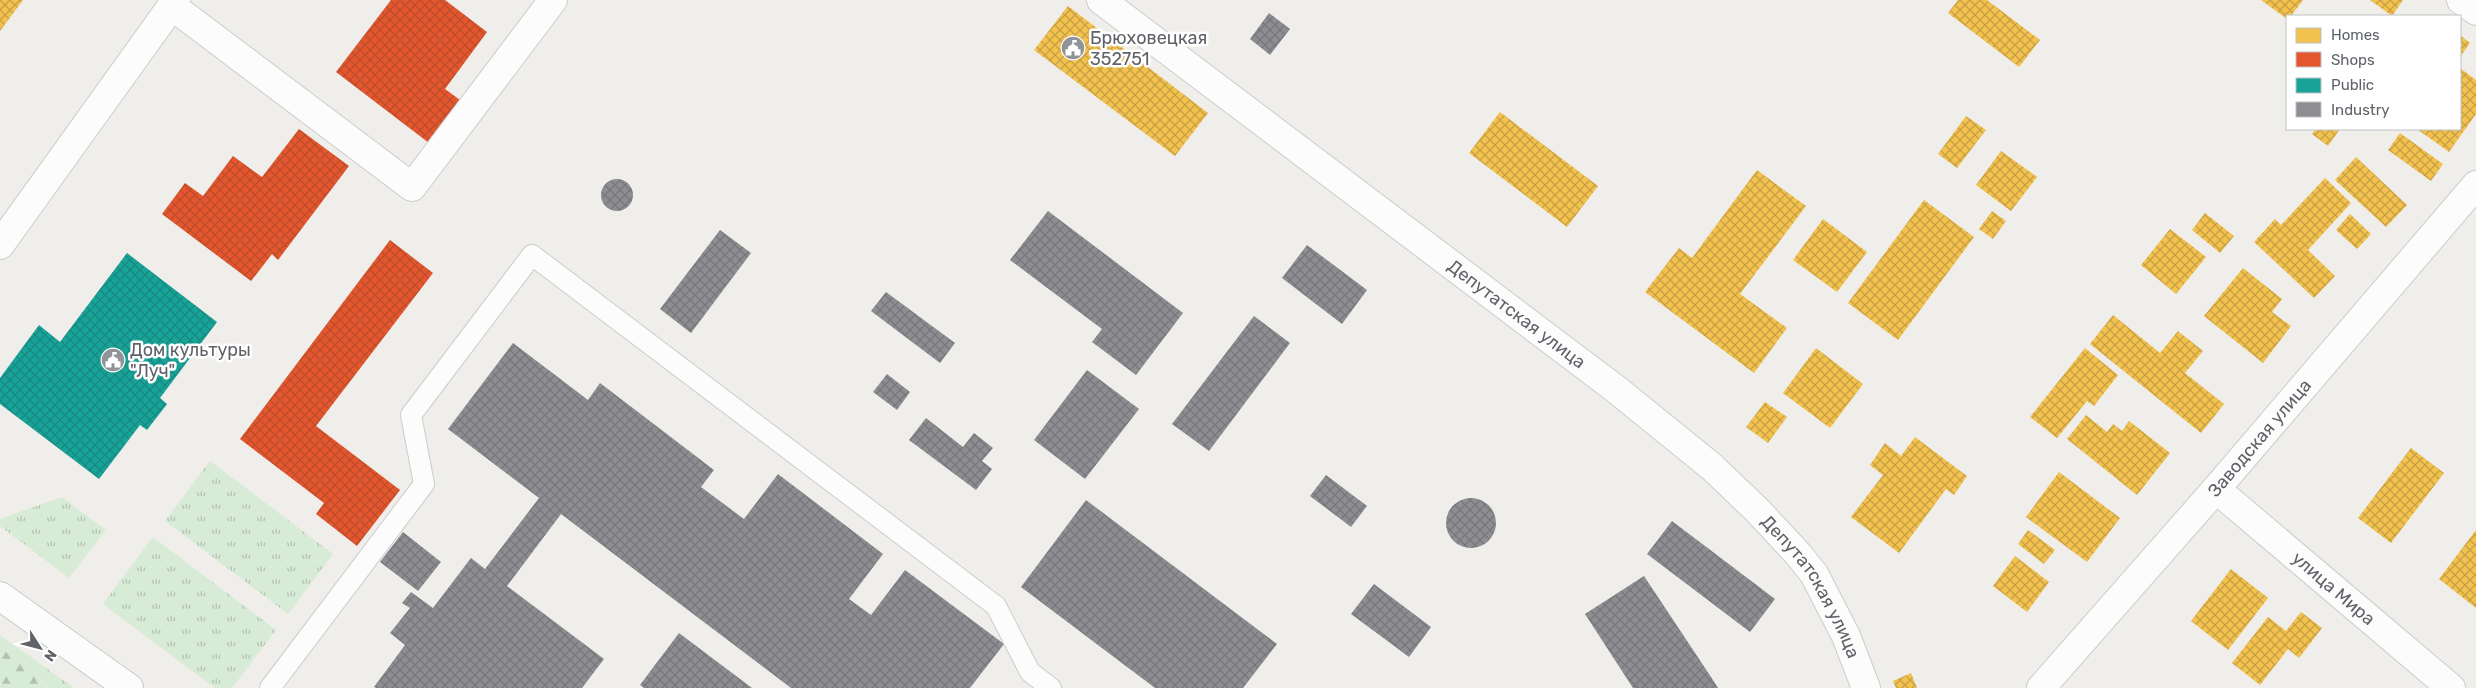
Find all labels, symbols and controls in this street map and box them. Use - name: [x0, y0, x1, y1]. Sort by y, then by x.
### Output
- legend: [2286, 15, 2461, 130]
- text: Homes: [2331, 26, 2380, 44]
- place label: Брюховецкая 352751: [1090, 27, 1207, 70]
- public building icon: Брюховецкая 352751: [1060, 35, 1086, 61]
- text: Shops: [2331, 51, 2375, 69]
- text: Public: [2331, 76, 2374, 94]
- text: Industry: [2331, 101, 2390, 119]
- street label: Депутатская улица: [1443, 255, 1590, 373]
- place label: Дом культуры "Луч": [130, 339, 251, 382]
- public building icon: Дом культуры "Луч": [100, 347, 126, 373]
- street label: Заводская улица: [2203, 375, 2316, 502]
- street label: Депутатская улица: [1756, 511, 1864, 661]
- street label: улица Мира: [2287, 547, 2380, 630]
- north arrow: [15, 623, 65, 673]
- text: N: [40, 646, 60, 664]

